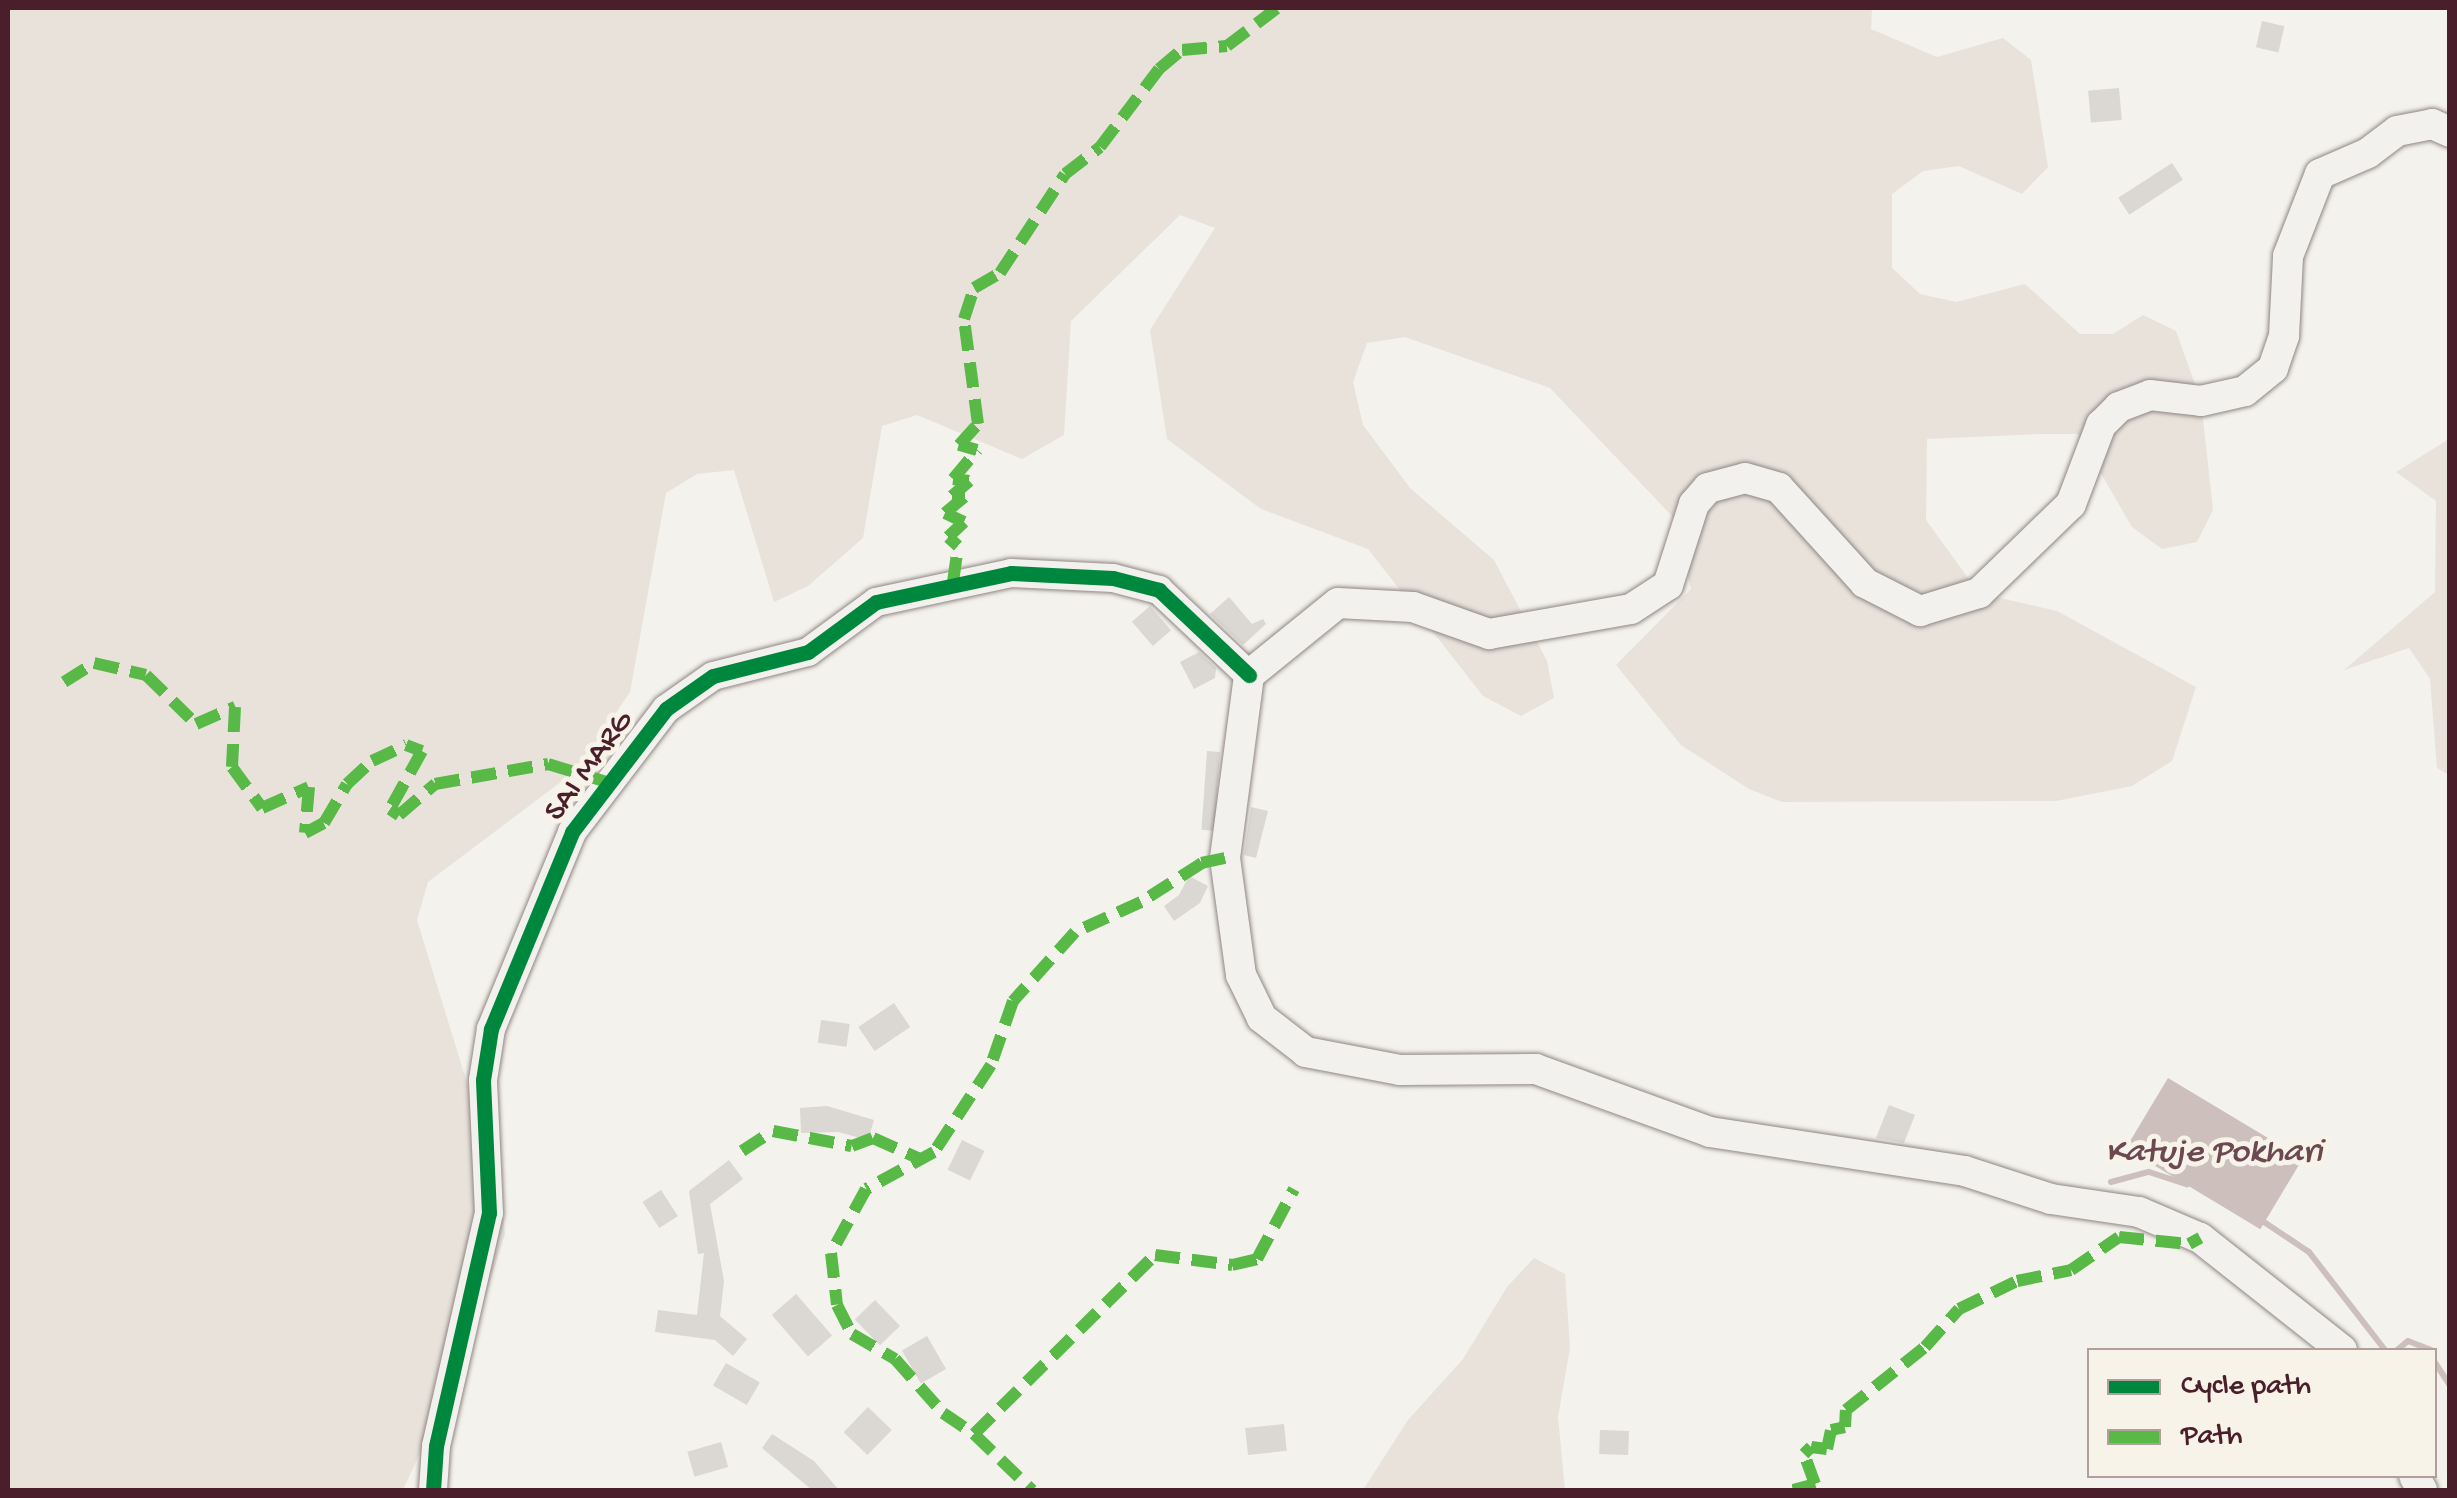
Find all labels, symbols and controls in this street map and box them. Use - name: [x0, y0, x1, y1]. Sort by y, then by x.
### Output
- street label: SAI MARG: [537, 704, 643, 830]
- water label: Katuje Pokhari: [2105, 1133, 2323, 1175]
- legend: [2087, 1348, 2437, 1478]
- text: Cycle path: [2181, 1370, 2311, 1405]
- text: Path: [2181, 1420, 2243, 1455]

